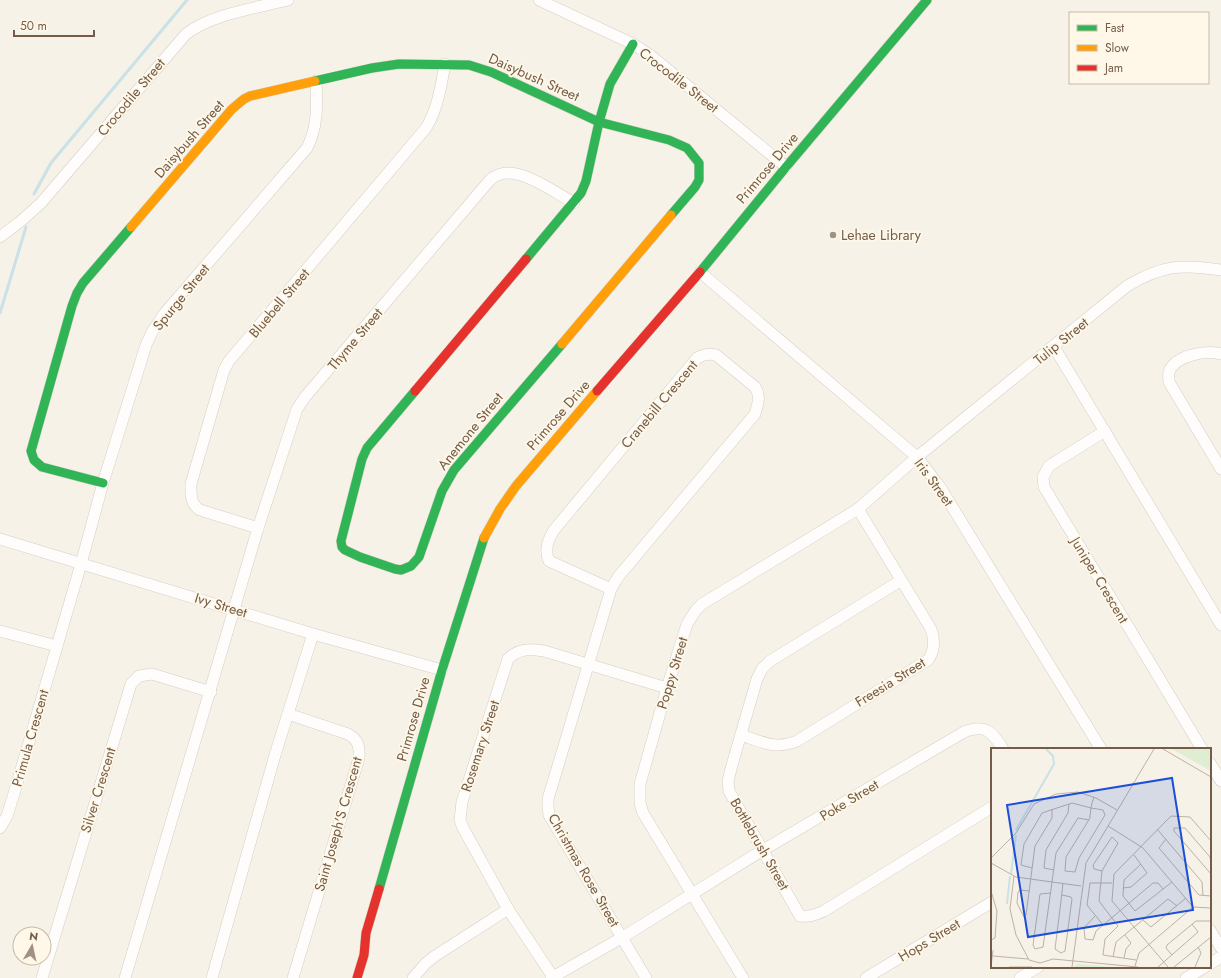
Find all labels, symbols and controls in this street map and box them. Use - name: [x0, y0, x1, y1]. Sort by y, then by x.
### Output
- scale bar: [14, 12, 94, 38]
- legend: [1069, 12, 1209, 84]
- text: 50 m: [20, 17, 47, 35]
- text: Fast: [1105, 19, 1124, 37]
- text: Slow: [1105, 39, 1130, 57]
- street label: Crocodile Street: [635, 43, 723, 118]
- street label: Daisybush Street: [485, 48, 583, 106]
- street label: Crocodile Street: [93, 53, 170, 140]
- text: Jam: [1103, 59, 1123, 77]
- street label: Daisybush Street: [149, 95, 229, 182]
- street label: Primrose Drive: [731, 128, 803, 208]
- place label: Lehae Library: [841, 225, 922, 245]
- marker: Lehae Library: [828, 230, 838, 240]
- street label: Spurge Street: [148, 259, 214, 335]
- street label: Bluebell Street: [244, 264, 314, 342]
- street label: Thyme Street: [323, 303, 387, 374]
- street label: Tulip Street: [1029, 312, 1093, 369]
- street label: Cranebill Crescent: [616, 355, 702, 452]
- street label: Primrose Drive: [522, 376, 594, 454]
- street label: Anemone Street: [432, 387, 508, 474]
- street label: Iris Street: [910, 454, 959, 511]
- street label: Juniper Crescent: [1065, 531, 1134, 627]
- street label: Ivy Street: [192, 588, 250, 623]
- street label: Poppy Street: [652, 634, 693, 712]
- street label: Freesia Street: [851, 652, 929, 712]
- street label: Primrose Drive: [391, 674, 435, 764]
- street label: Primula Crescent: [7, 687, 54, 789]
- street label: Rosemary Street: [456, 697, 504, 794]
- street label: Silver Crescent: [76, 744, 121, 835]
- inset map: [991, 748, 1211, 968]
- street label: Saint Joseph'S Crescent: [309, 754, 367, 894]
- street label: Poke Street: [816, 774, 883, 825]
- street label: Bottlebrush Street: [726, 794, 795, 894]
- street label: Christmas Rose Street: [543, 810, 625, 931]
- street label: Hops Street: [894, 913, 964, 966]
- north arrow: [12, 926, 52, 966]
- text: N: [28, 928, 39, 945]

